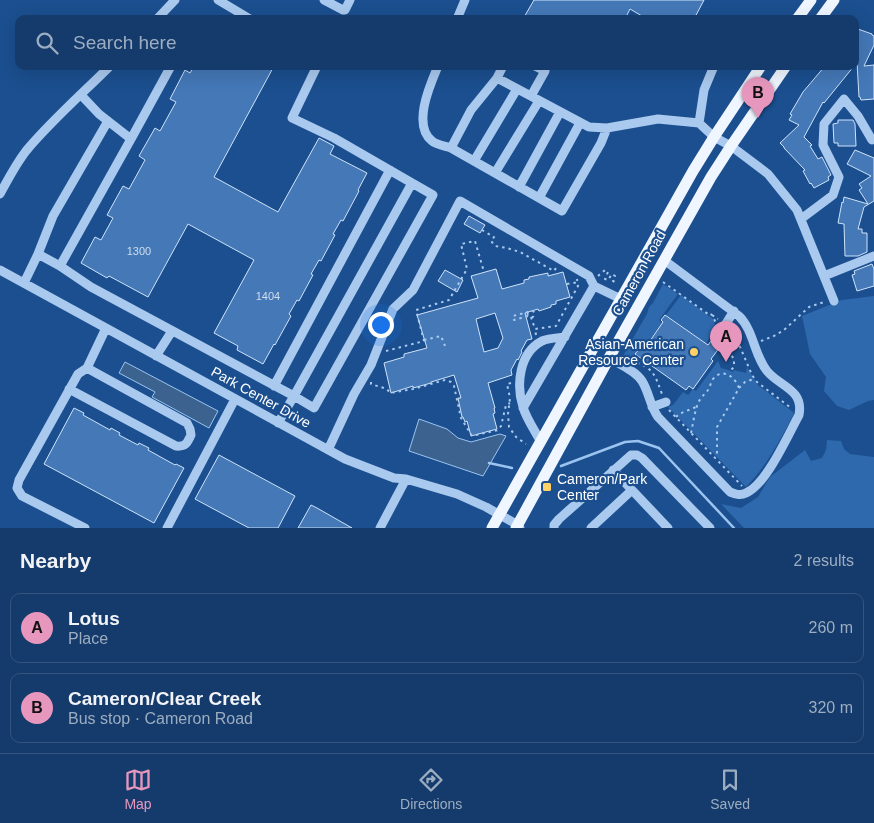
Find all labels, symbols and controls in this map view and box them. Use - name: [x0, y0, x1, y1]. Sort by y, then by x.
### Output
- search box: [15, 15, 859, 70]
- icon: search: [33, 29, 61, 57]
- text: Search here: [73, 32, 177, 53]
- pin: B: [742, 77, 774, 118]
- street label: Cameron Road: [609, 228, 669, 318]
- house number: 1300: [127, 245, 151, 257]
- house number: 1404: [256, 290, 280, 302]
- your location: [368, 312, 394, 338]
- pin: A: [710, 321, 742, 362]
- place label: Asian-American Resource Center: [578, 336, 684, 368]
- marker: Asian-American Resource Center: [688, 346, 700, 358]
- street label: Park Center Drive: [208, 363, 314, 431]
- place label: Cameron/Park Center: [557, 471, 648, 503]
- marker: Cameron/Park Center: [541, 481, 553, 493]
- text: Nearby: [20, 549, 91, 572]
- text: 2 results: [794, 552, 854, 569]
- text: Lotus: [68, 608, 120, 629]
- text: A: [31, 619, 43, 636]
- text: 260 m: [809, 619, 853, 636]
- text: Place: [68, 630, 108, 647]
- text: Cameron/Clear Creek: [68, 688, 261, 709]
- text: B: [31, 699, 43, 716]
- text: 320 m: [809, 699, 853, 716]
- text: Bus stop · Cameron Road: [68, 710, 253, 727]
- tab: Map: [124, 766, 152, 812]
- tab: Directions: [400, 766, 462, 812]
- tab: Saved: [710, 766, 750, 812]

